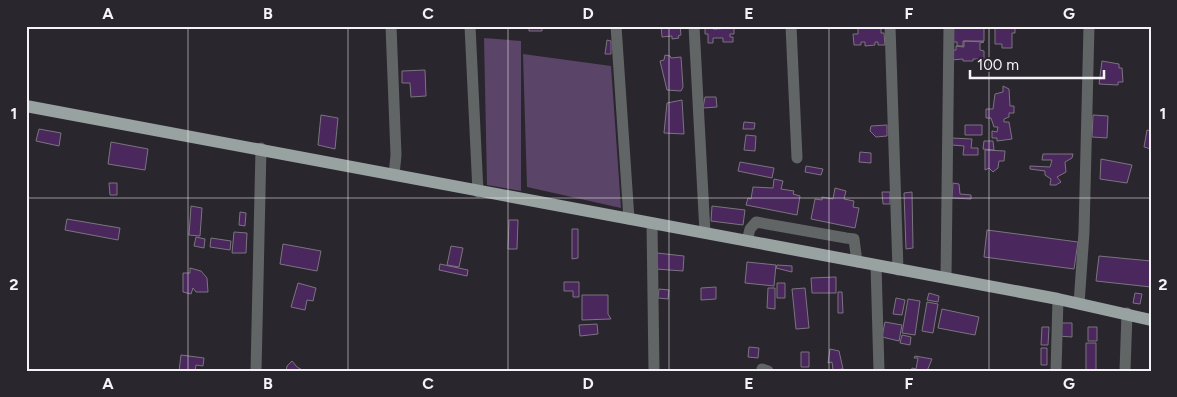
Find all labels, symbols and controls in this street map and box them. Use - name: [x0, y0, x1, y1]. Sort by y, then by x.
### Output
- text: A: [102, 4, 114, 23]
- text: B: [263, 4, 273, 23]
- text: C: [422, 4, 434, 23]
- text: D: [582, 4, 594, 23]
- text: E: [744, 4, 754, 23]
- text: F: [905, 4, 914, 23]
- text: G: [1063, 4, 1075, 23]
- scale bar: [970, 48, 1103, 80]
- text: 100 m: [977, 56, 1019, 74]
- text: 1: [11, 104, 17, 123]
- text: 1: [1160, 104, 1166, 123]
- text: 2: [9, 275, 19, 294]
- text: 2: [1158, 275, 1168, 294]
- text: A: [102, 374, 114, 393]
- text: B: [263, 374, 273, 393]
- text: C: [422, 374, 434, 393]
- text: D: [582, 374, 594, 393]
- text: E: [744, 374, 754, 393]
- text: F: [905, 374, 914, 393]
- text: G: [1063, 374, 1075, 393]

